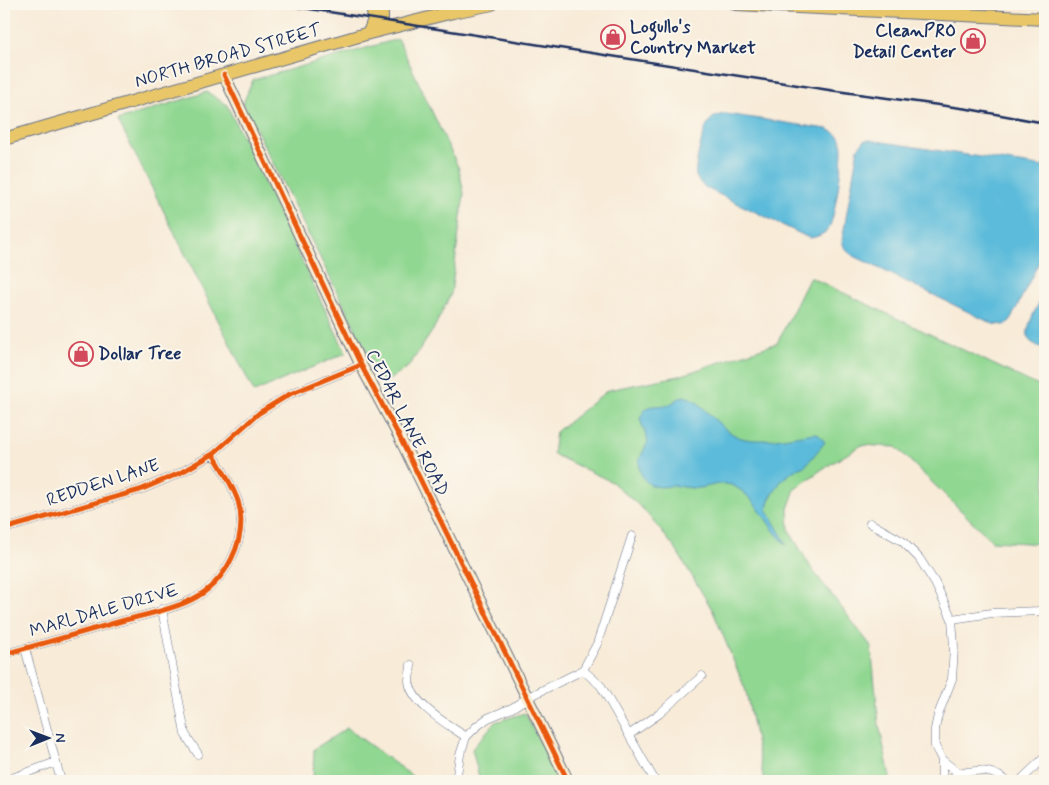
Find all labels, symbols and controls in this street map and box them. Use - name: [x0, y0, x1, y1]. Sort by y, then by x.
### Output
- place label: Logullo's Country Market: [630, 15, 756, 60]
- street label: NORTH BROAD STREET: [132, 18, 325, 94]
- place label: CleanPRO Detail Center: [852, 19, 956, 64]
- shop icon: Logullo's Country Market: [600, 24, 626, 50]
- shop icon: CleanPRO Detail Center: [960, 28, 986, 54]
- shop icon: Dollar Tree: [68, 341, 94, 367]
- place label: Dollar Tree: [98, 342, 181, 366]
- street label: CEDAR LANE ROAD: [360, 346, 454, 500]
- street label: REDDEN LANE: [43, 453, 163, 513]
- street label: MARLDALE DRIVE: [27, 578, 181, 644]
- north arrow: [22, 712, 72, 762]
- text: N: [51, 733, 69, 743]

